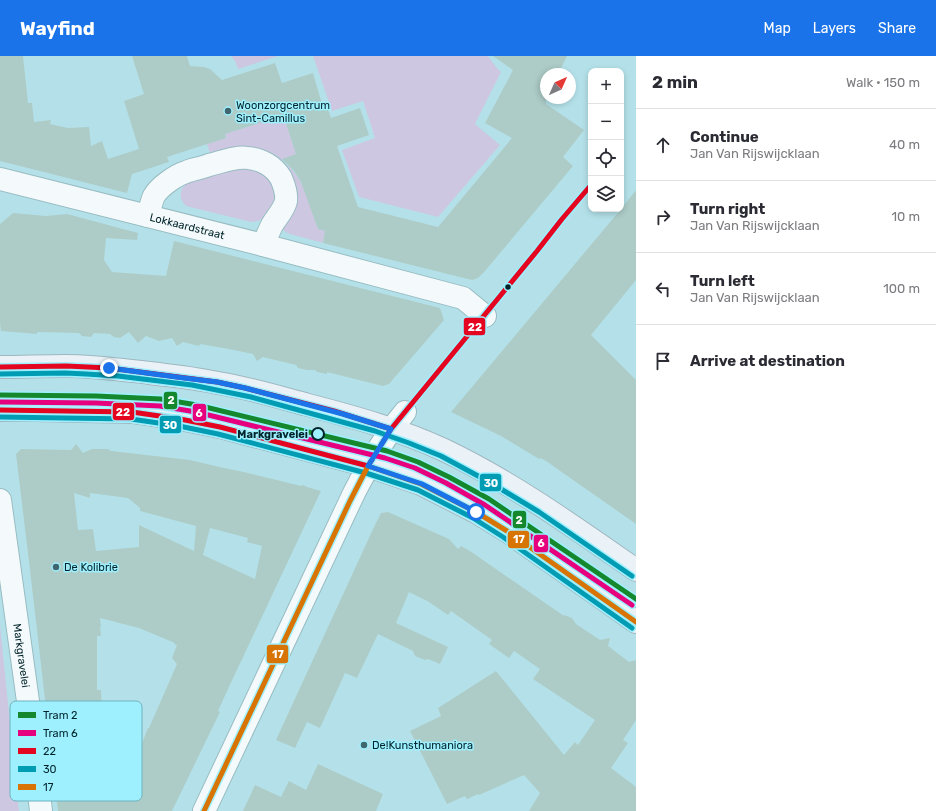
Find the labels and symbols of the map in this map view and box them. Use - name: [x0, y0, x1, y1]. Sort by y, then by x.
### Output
- north arrow: [540, 68, 576, 104]
- place label: Woonzorgcentrum Sint-Camillus: [236, 99, 330, 125]
- marker: Woonzorgcentrum Sint-Camillus: [223, 106, 233, 116]
- street label: Lokkaardstraat: [148, 210, 227, 242]
- unlabelled marker: [503, 282, 513, 292]
- line badge: 22: [463, 317, 486, 336]
- text: 22: [468, 321, 482, 334]
- route end: [100, 359, 118, 377]
- line badge: 2: [163, 391, 178, 410]
- text: 2: [167, 394, 175, 407]
- line badge: 22: [112, 402, 135, 421]
- line badge: 6: [192, 403, 207, 422]
- text: 22: [116, 406, 130, 419]
- text: 6: [195, 407, 203, 420]
- line badge: 30: [159, 415, 182, 434]
- text: 30: [163, 419, 177, 432]
- marker: Markgravelei: [311, 427, 325, 441]
- place label: Markgravelei: [237, 428, 308, 441]
- line badge: 30: [479, 473, 502, 492]
- text: 30: [484, 477, 498, 490]
- route start: [467, 503, 485, 521]
- line badge: 2: [512, 510, 527, 529]
- text: 2: [515, 514, 523, 527]
- line badge: 17: [507, 530, 530, 549]
- text: 17: [513, 533, 526, 546]
- line badge: 6: [533, 534, 549, 553]
- text: 6: [537, 537, 545, 550]
- place label: De Kolibrie: [64, 561, 118, 574]
- marker: De Kolibrie: [51, 562, 61, 572]
- street label: Markgravelei: [11, 623, 33, 688]
- line badge: 17: [266, 644, 289, 664]
- text: 17: [272, 648, 285, 661]
- legend: [10, 701, 142, 801]
- text: Tram 2: [43, 709, 78, 722]
- text: Tram 6: [43, 727, 78, 740]
- place label: De!Kunsthumaniora: [372, 739, 473, 752]
- marker: De!Kunsthumaniora: [359, 740, 369, 750]
- text: 22: [43, 745, 56, 758]
- text: 30: [43, 763, 57, 776]
- text: 17: [43, 781, 54, 794]

